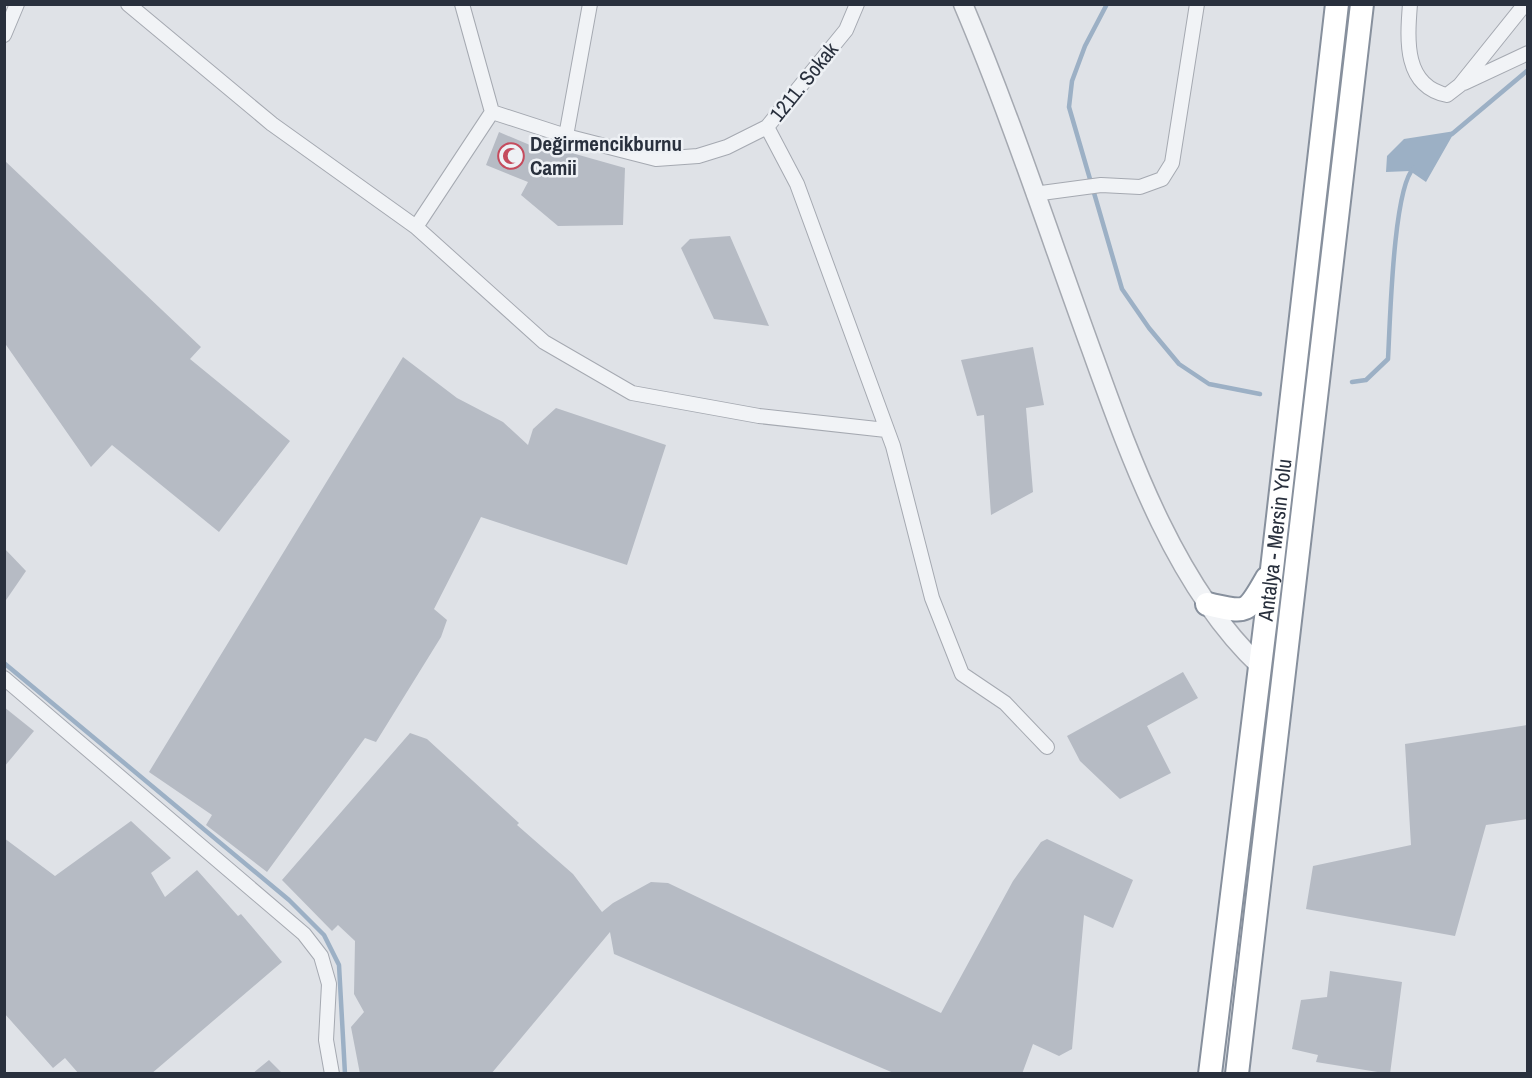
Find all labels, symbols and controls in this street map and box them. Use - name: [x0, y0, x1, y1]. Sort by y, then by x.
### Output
- street label: 1211. Sokak: [763, 36, 845, 128]
- place label: Değirmencikburnu Camii: [530, 129, 682, 182]
- mosque icon: Değirmencikburnu Camii: [496, 141, 526, 171]
- street label: Antalya - Mersin Yolu: [1251, 457, 1299, 624]

